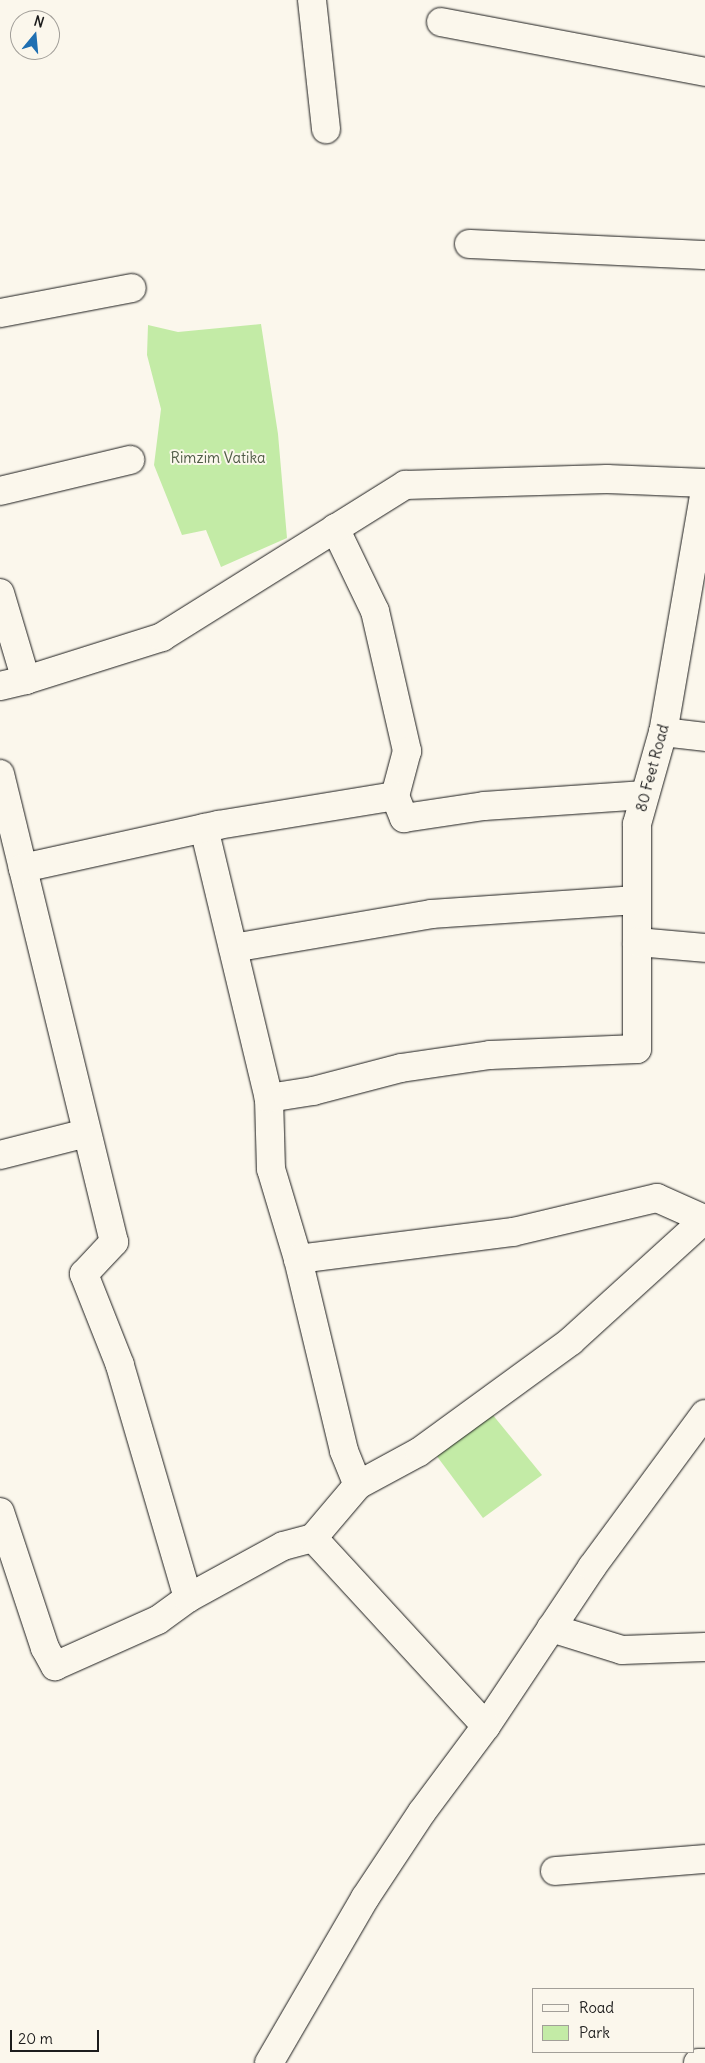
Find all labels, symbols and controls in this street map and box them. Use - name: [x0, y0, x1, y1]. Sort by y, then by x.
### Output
- north arrow: [10, 10, 60, 60]
- text: N: [32, 12, 46, 32]
- park label: Rimzim Vatika: [170, 449, 266, 467]
- street label: 80 Feet Road: [632, 722, 672, 814]
- legend: [532, 1988, 695, 2053]
- text: Road: [579, 1998, 614, 2017]
- scale bar: [12, 2020, 101, 2052]
- text: Park: [579, 2023, 610, 2042]
- text: 20 m: [18, 2029, 53, 2048]

